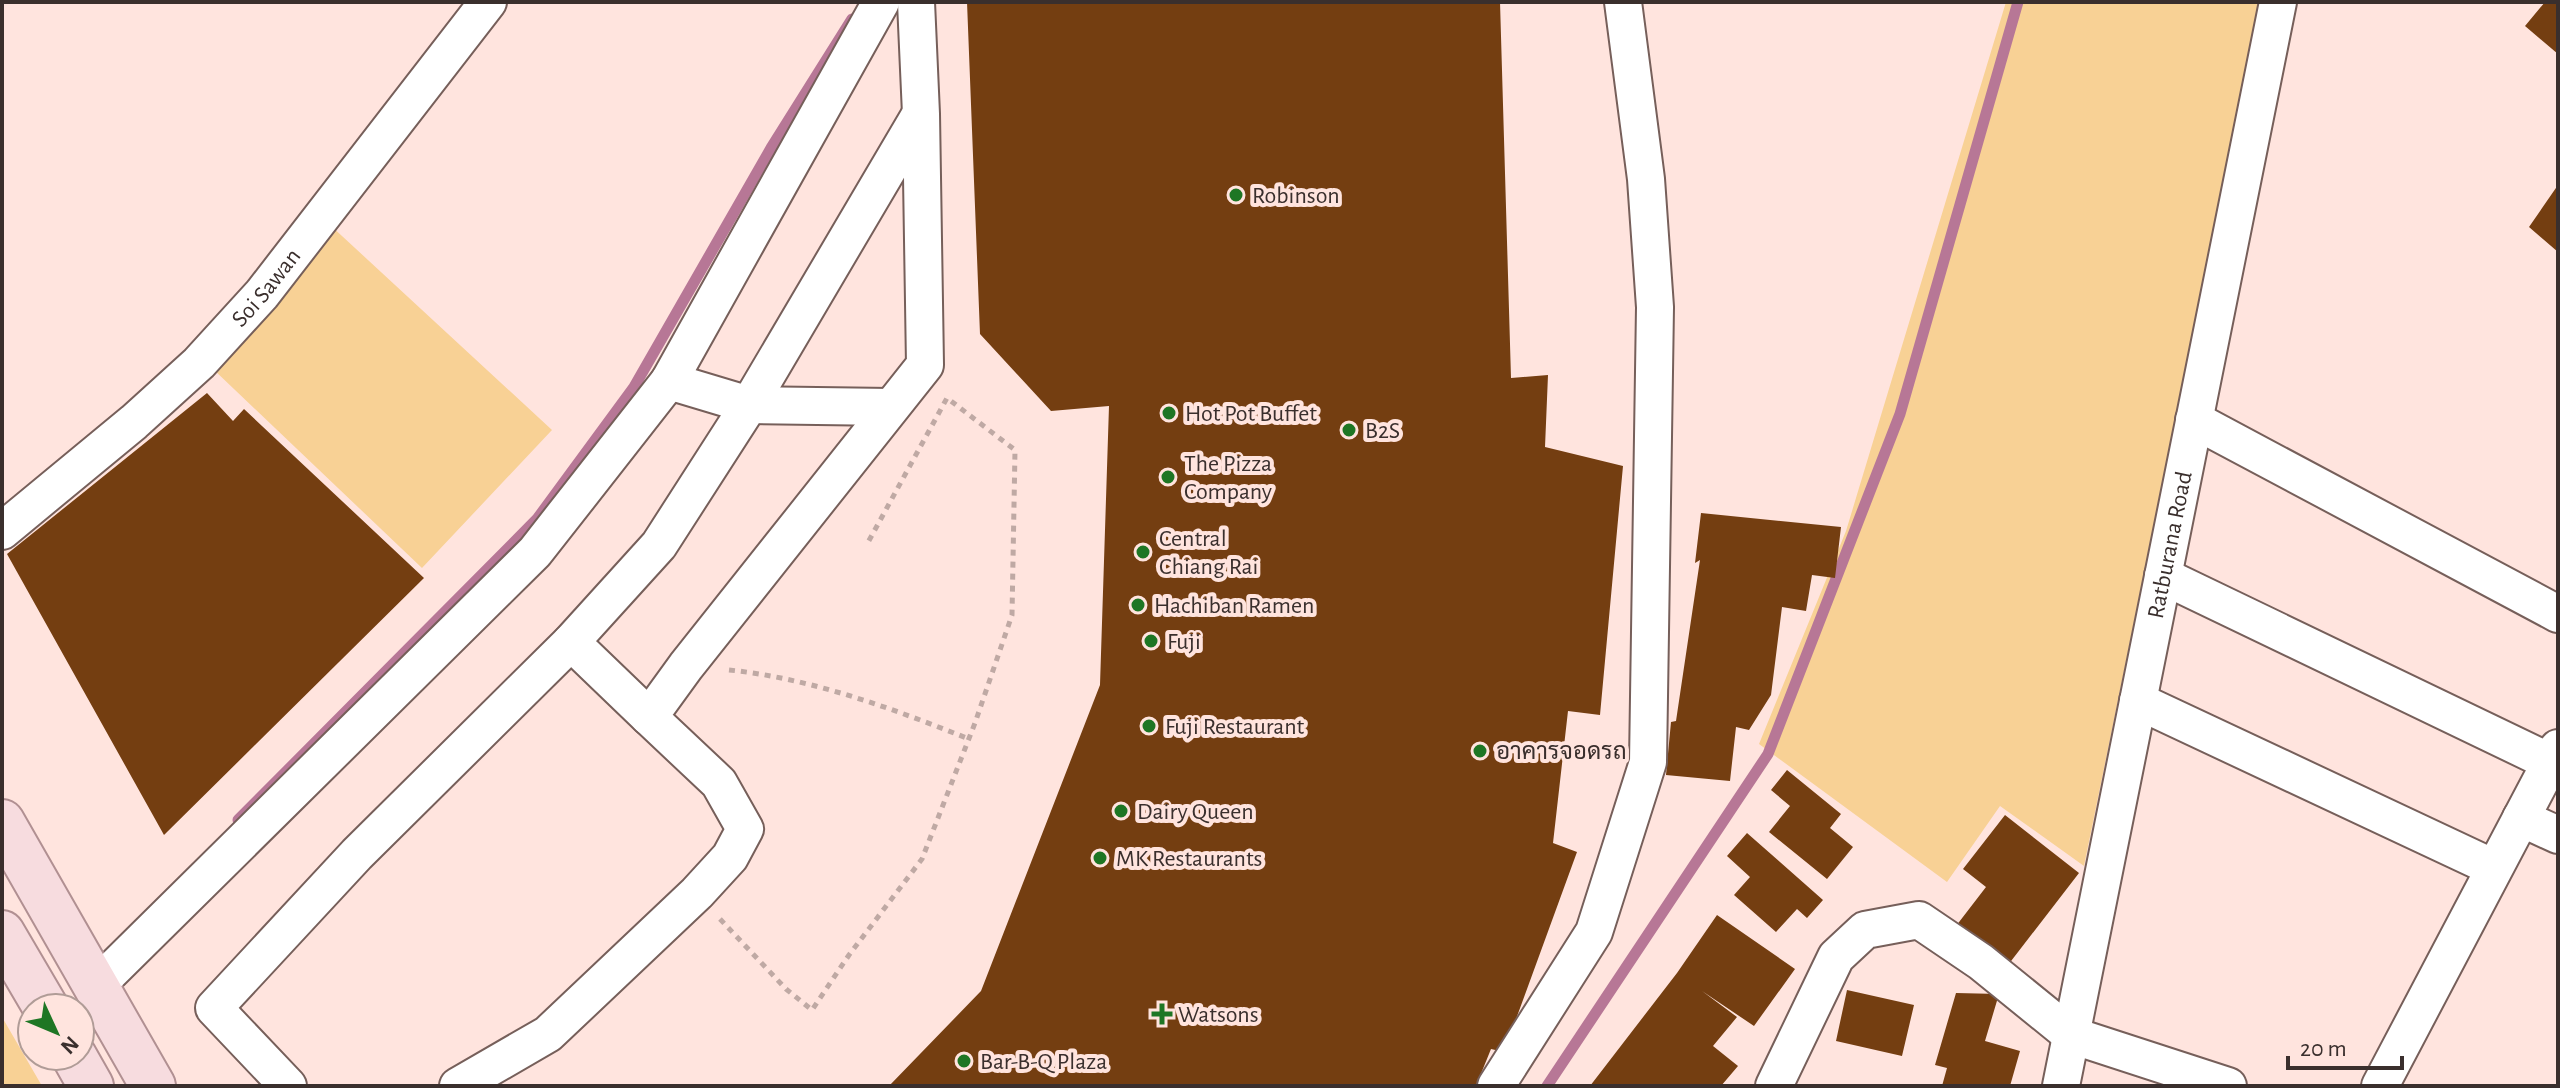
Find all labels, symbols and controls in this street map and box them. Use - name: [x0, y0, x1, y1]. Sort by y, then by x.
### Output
- place label: Robinson: [1252, 184, 1340, 208]
- marker: Robinson: [1227, 186, 1245, 204]
- street label: Soi Sawan: [228, 244, 305, 332]
- place label: Hot Pot Buffet: [1185, 402, 1317, 426]
- marker: Hot Pot Buffet: [1160, 404, 1178, 422]
- place label: B2S: [1365, 419, 1400, 443]
- marker: B2S: [1340, 421, 1358, 439]
- place label: The Pizza Company: [1184, 452, 1272, 504]
- marker: The Pizza Company: [1159, 468, 1177, 486]
- street label: Ratburana Road: [2144, 469, 2197, 621]
- place label: Central Chiang Rai: [1159, 527, 1258, 579]
- marker: Central Chiang Rai: [1134, 543, 1152, 561]
- place label: Hachiban Ramen: [1154, 594, 1314, 618]
- marker: Hachiban Ramen: [1129, 596, 1147, 614]
- place label: Fuji: [1167, 630, 1201, 654]
- marker: Fuji: [1142, 632, 1160, 650]
- place label: Fuji Restaurant: [1165, 715, 1305, 739]
- marker: Fuji Restaurant: [1140, 717, 1158, 735]
- place label: อาคารจอดรถ: [1496, 740, 1627, 764]
- marker: อาคารจอดรถ: [1471, 742, 1489, 760]
- place label: Dairy Queen: [1137, 800, 1254, 824]
- marker: Dairy Queen: [1112, 802, 1130, 820]
- place label: MK Restaurants: [1116, 847, 1262, 871]
- marker: MK Restaurants: [1091, 849, 1109, 867]
- north arrow: [16, 992, 96, 1072]
- place label: Watsons: [1178, 1003, 1259, 1027]
- marker: Watsons: [1153, 1005, 1171, 1023]
- scale bar: [2288, 1020, 2402, 1070]
- text: N: [56, 1032, 83, 1058]
- text: 20 m: [2300, 1037, 2347, 1061]
- place label: Bar-B-Q Plaza: [980, 1050, 1107, 1074]
- marker: Bar-B-Q Plaza: [955, 1052, 973, 1070]

